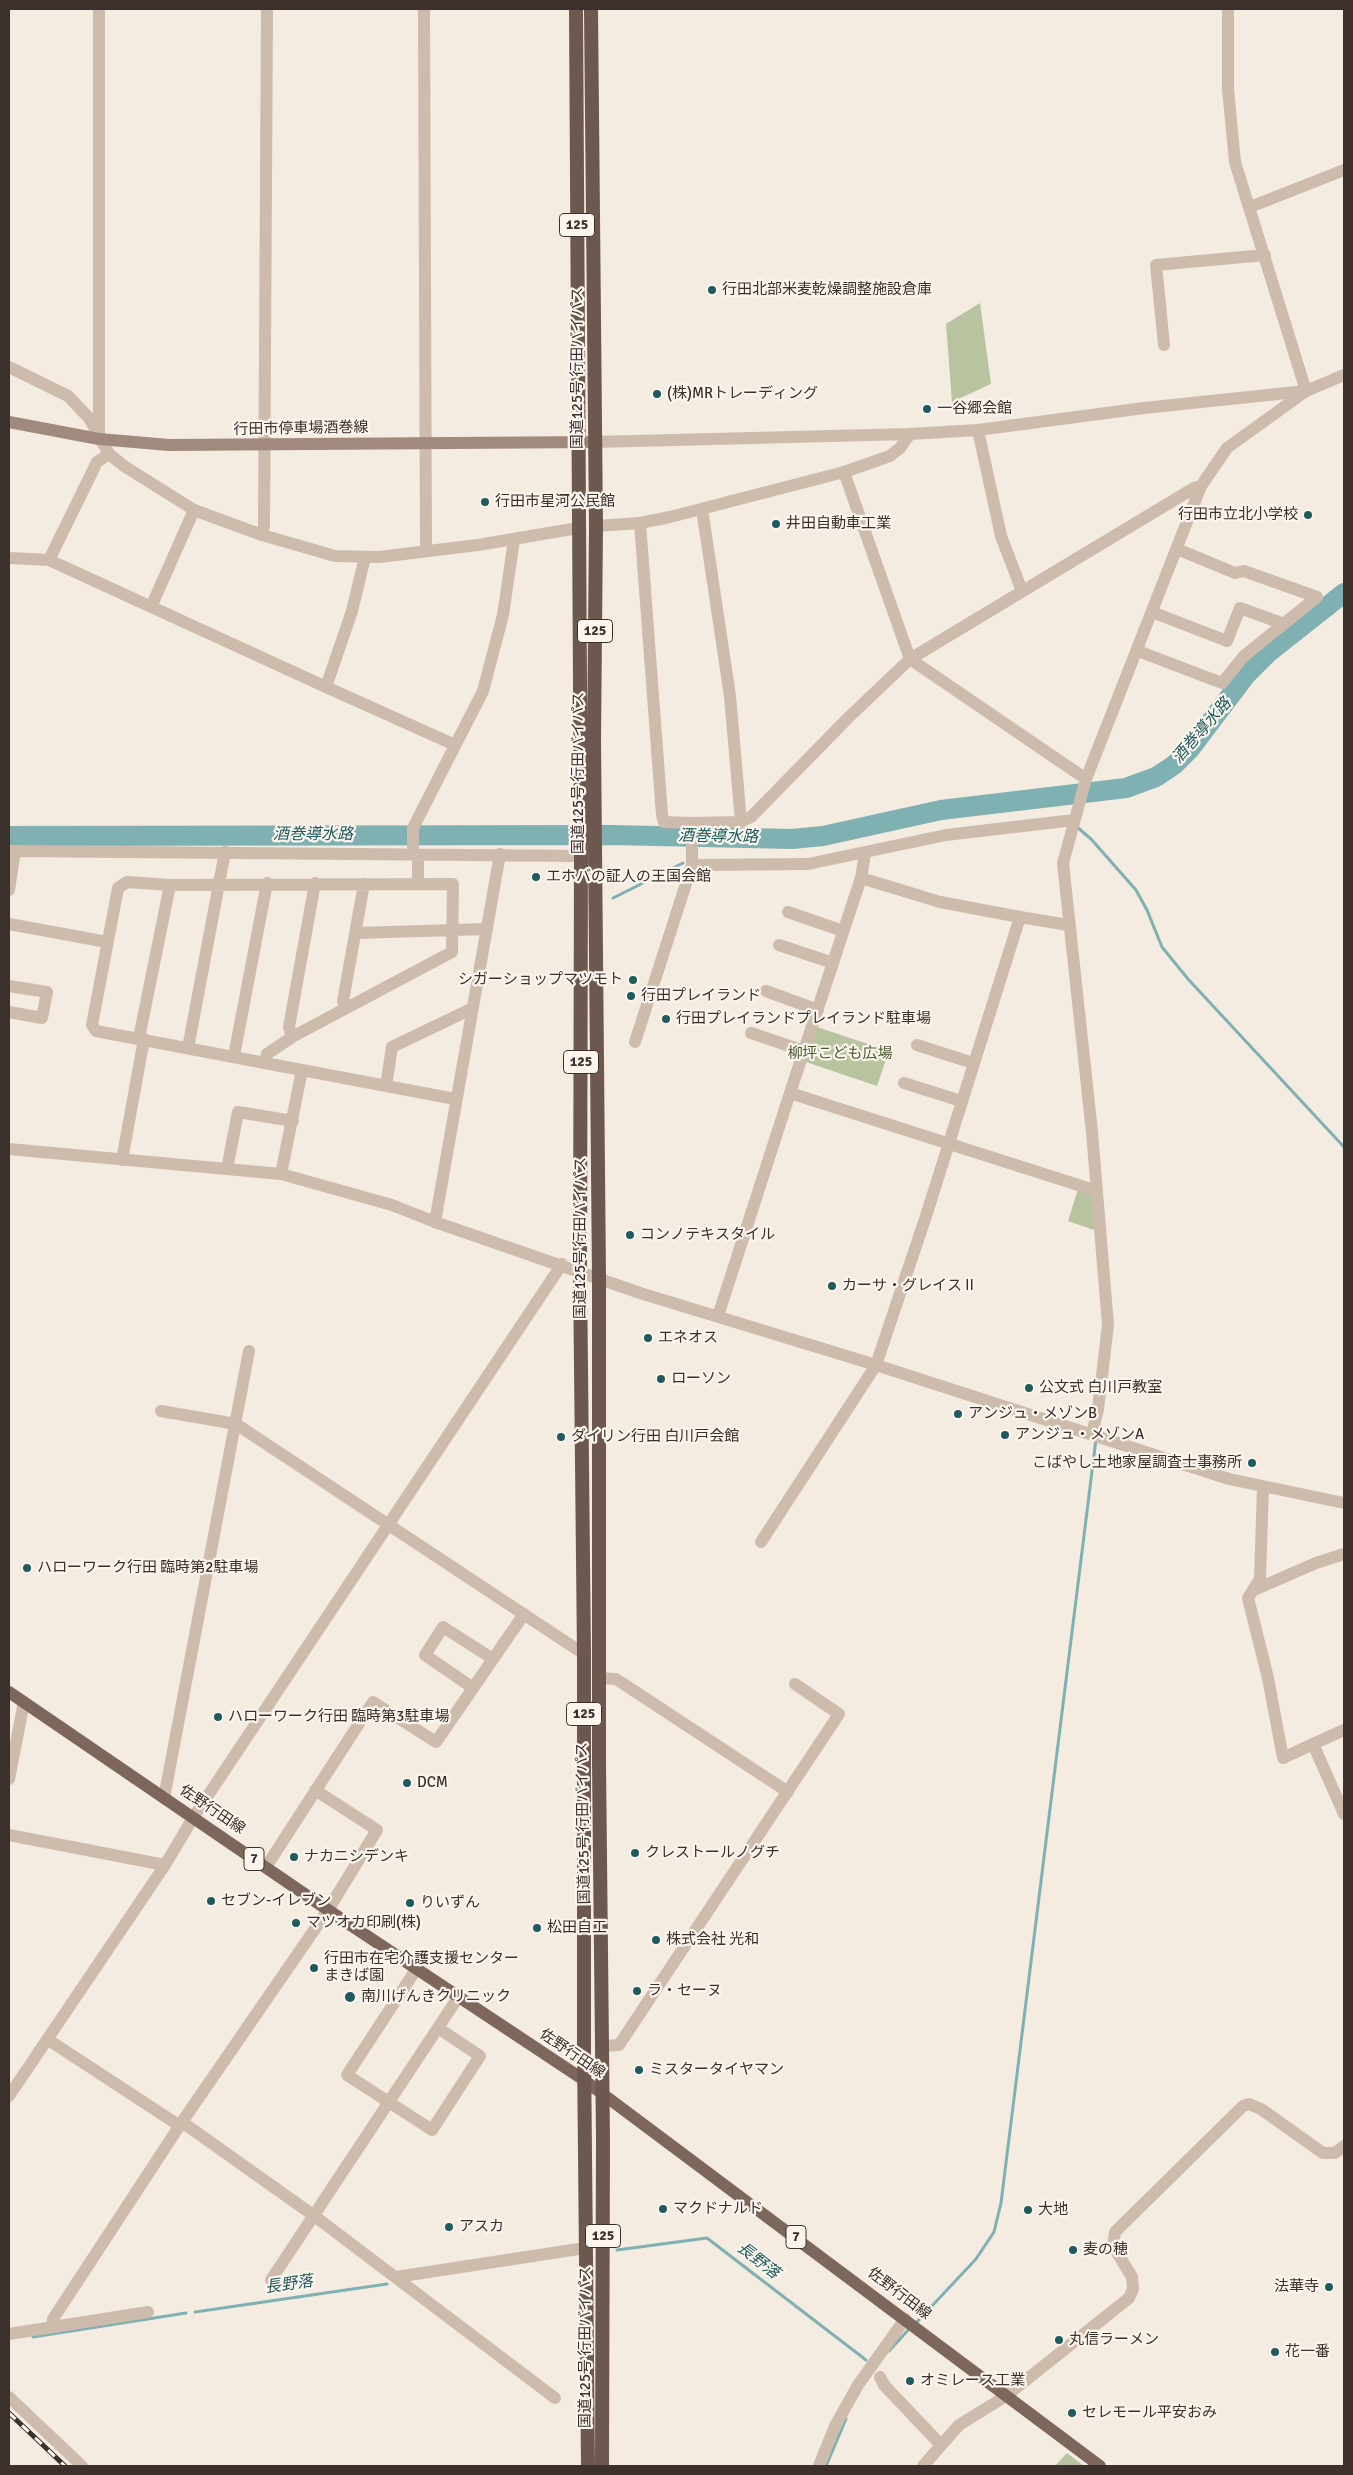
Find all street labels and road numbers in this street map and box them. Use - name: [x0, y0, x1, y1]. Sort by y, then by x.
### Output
- road number: 125: [560, 214, 594, 236]
- street label: 国道125号 行田バイパス: [569, 287, 587, 449]
- street label: 行田市停車場酒巻線: [233, 419, 369, 439]
- road number: 125: [578, 620, 612, 642]
- street label: 国道125号 行田バイパス: [570, 692, 588, 854]
- road number: 125: [564, 1050, 598, 1074]
- street label: 国道125号 行田バイパス: [572, 1157, 590, 1319]
- road number: 125: [566, 1702, 602, 1726]
- street label: 国道125号 行田バイパス: [574, 1742, 594, 1904]
- street label: 佐野行田線: [176, 1782, 248, 1838]
- road number: 7: [244, 1848, 264, 1870]
- street label: 佐野行田線: [536, 2026, 608, 2082]
- road number: 125: [586, 2224, 620, 2248]
- road number: 7: [786, 2226, 806, 2248]
- street label: 佐野行田線: [864, 2264, 934, 2324]
- street label: 国道125号 行田バイパス: [577, 2266, 595, 2428]

